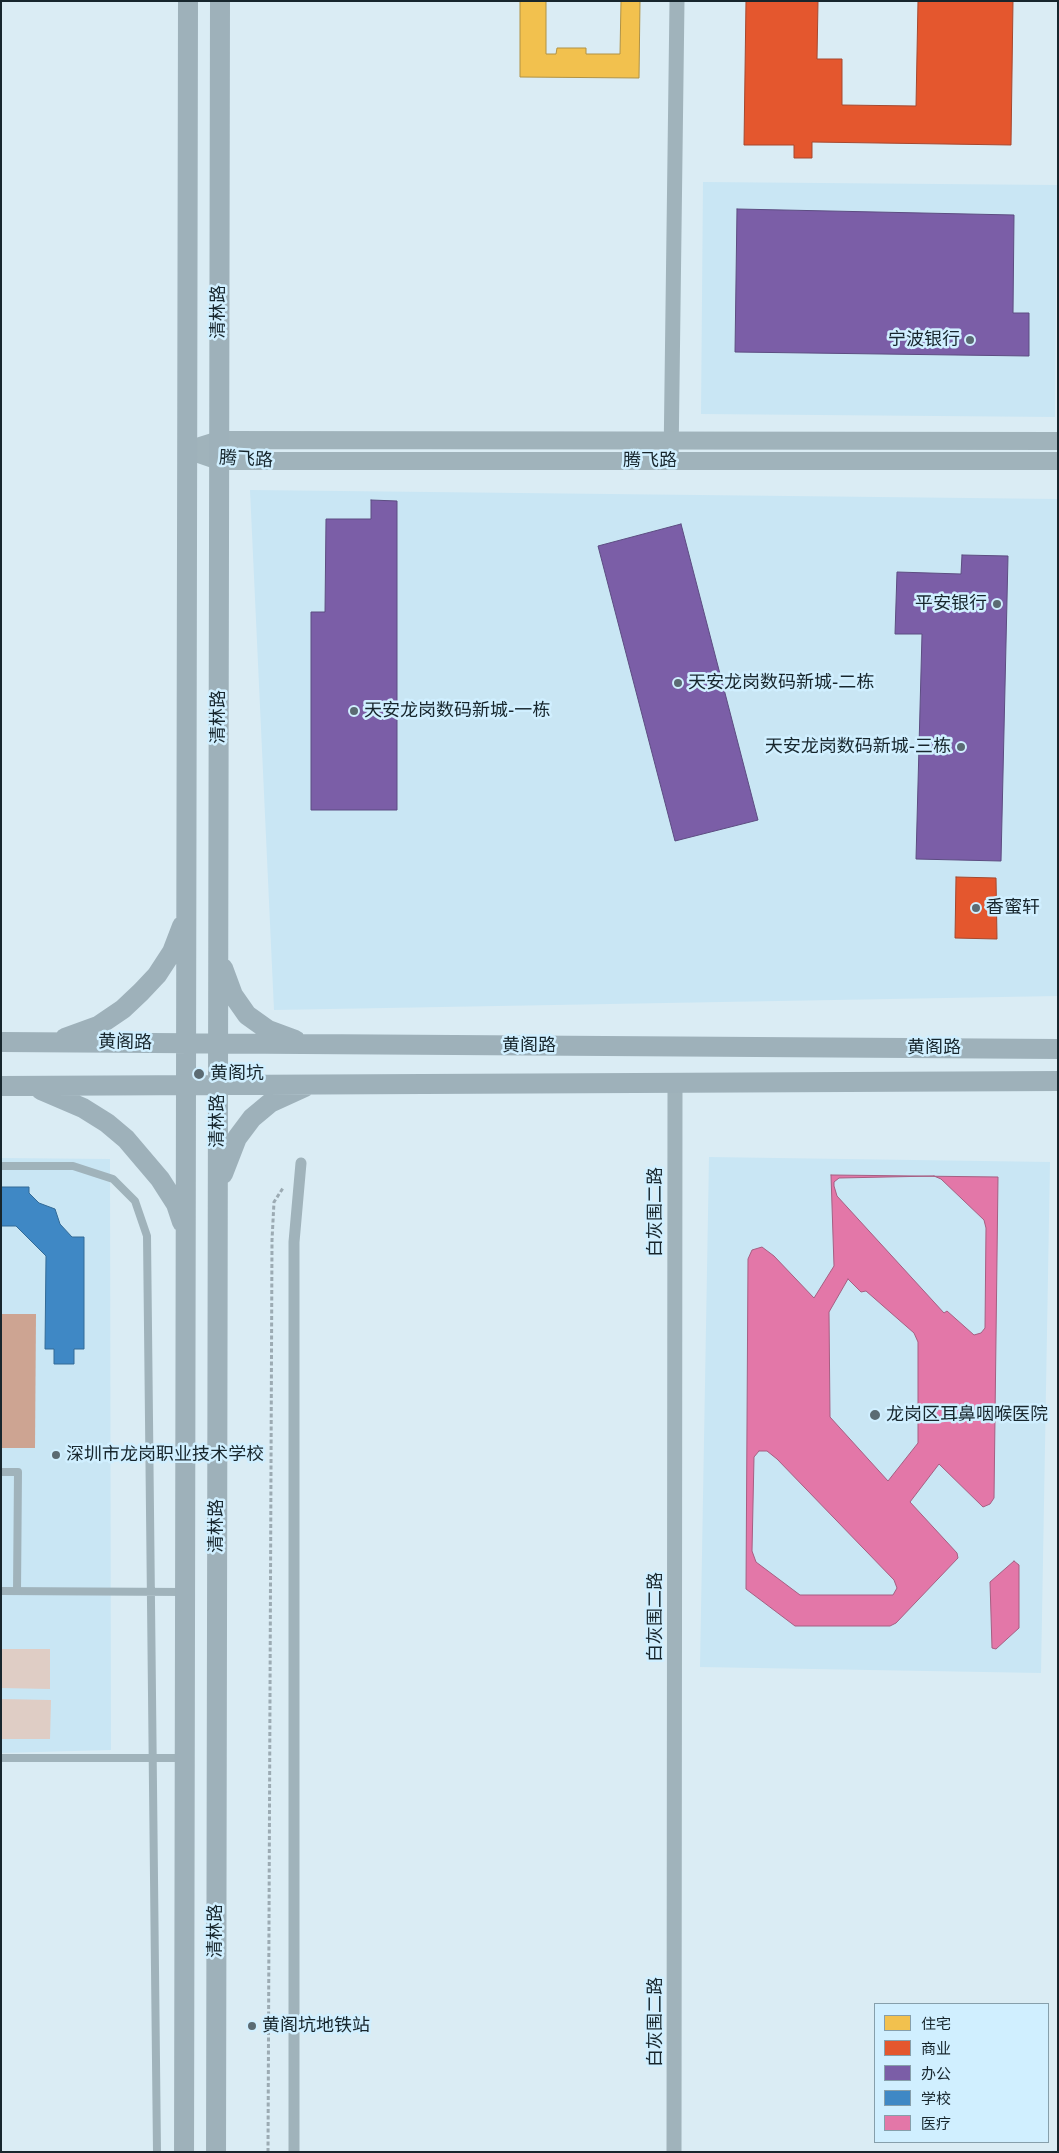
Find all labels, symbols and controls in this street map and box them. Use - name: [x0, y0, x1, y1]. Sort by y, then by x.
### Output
- street label: 清林路: [208, 285, 230, 339]
- place label: 宁波银行: [888, 329, 960, 351]
- marker: 宁波银行: [964, 334, 976, 346]
- street label: 腾飞路: [218, 448, 274, 472]
- street label: 腾飞路: [623, 450, 677, 472]
- place label: 平安银行: [915, 593, 987, 615]
- marker: 平安银行: [991, 598, 1003, 610]
- place label: 天安龙岗数码新城-二栋: [688, 672, 874, 694]
- marker: 天安龙岗数码新城-二栋: [672, 677, 684, 689]
- street label: 清林路: [208, 690, 230, 744]
- place label: 天安龙岗数码新城-一栋: [364, 700, 550, 722]
- marker: 天安龙岗数码新城-一栋: [348, 705, 360, 717]
- place label: 天安龙岗数码新城-三栋: [765, 736, 951, 758]
- marker: 天安龙岗数码新城-三栋: [955, 741, 967, 753]
- place label: 香蜜轩: [986, 897, 1040, 919]
- marker: 香蜜轩: [970, 902, 982, 914]
- street label: 黄阁路: [98, 1032, 152, 1054]
- street label: 黄阁路: [502, 1035, 556, 1057]
- street label: 黄阁路: [907, 1037, 961, 1059]
- place label: 黄阁坑: [210, 1063, 264, 1085]
- marker: 黄阁坑: [192, 1067, 206, 1081]
- street label: 清林路: [207, 1094, 229, 1148]
- street label: 白灰围二路: [645, 1167, 667, 1257]
- place label: 龙岗区耳鼻咽喉医院: [886, 1404, 1048, 1426]
- marker: 龙岗区耳鼻咽喉医院: [868, 1408, 882, 1422]
- place label: 深圳市龙岗职业技术学校: [66, 1444, 264, 1466]
- marker: 深圳市龙岗职业技术学校: [50, 1449, 62, 1461]
- street label: 清林路: [206, 1499, 228, 1553]
- street label: 白灰围二路: [645, 1572, 667, 1662]
- street label: 清林路: [205, 1904, 227, 1958]
- street label: 白灰围二路: [645, 1977, 667, 2067]
- legend: [874, 2003, 1049, 2143]
- place label: 黄阁坑地铁站: [262, 2015, 370, 2037]
- text: 住宅: [921, 2015, 951, 2033]
- marker: 黄阁坑地铁站: [246, 2020, 258, 2032]
- text: 商业: [921, 2040, 951, 2058]
- text: 办公: [921, 2065, 951, 2083]
- text: 学校: [921, 2090, 951, 2108]
- text: 医疗: [921, 2115, 951, 2133]

